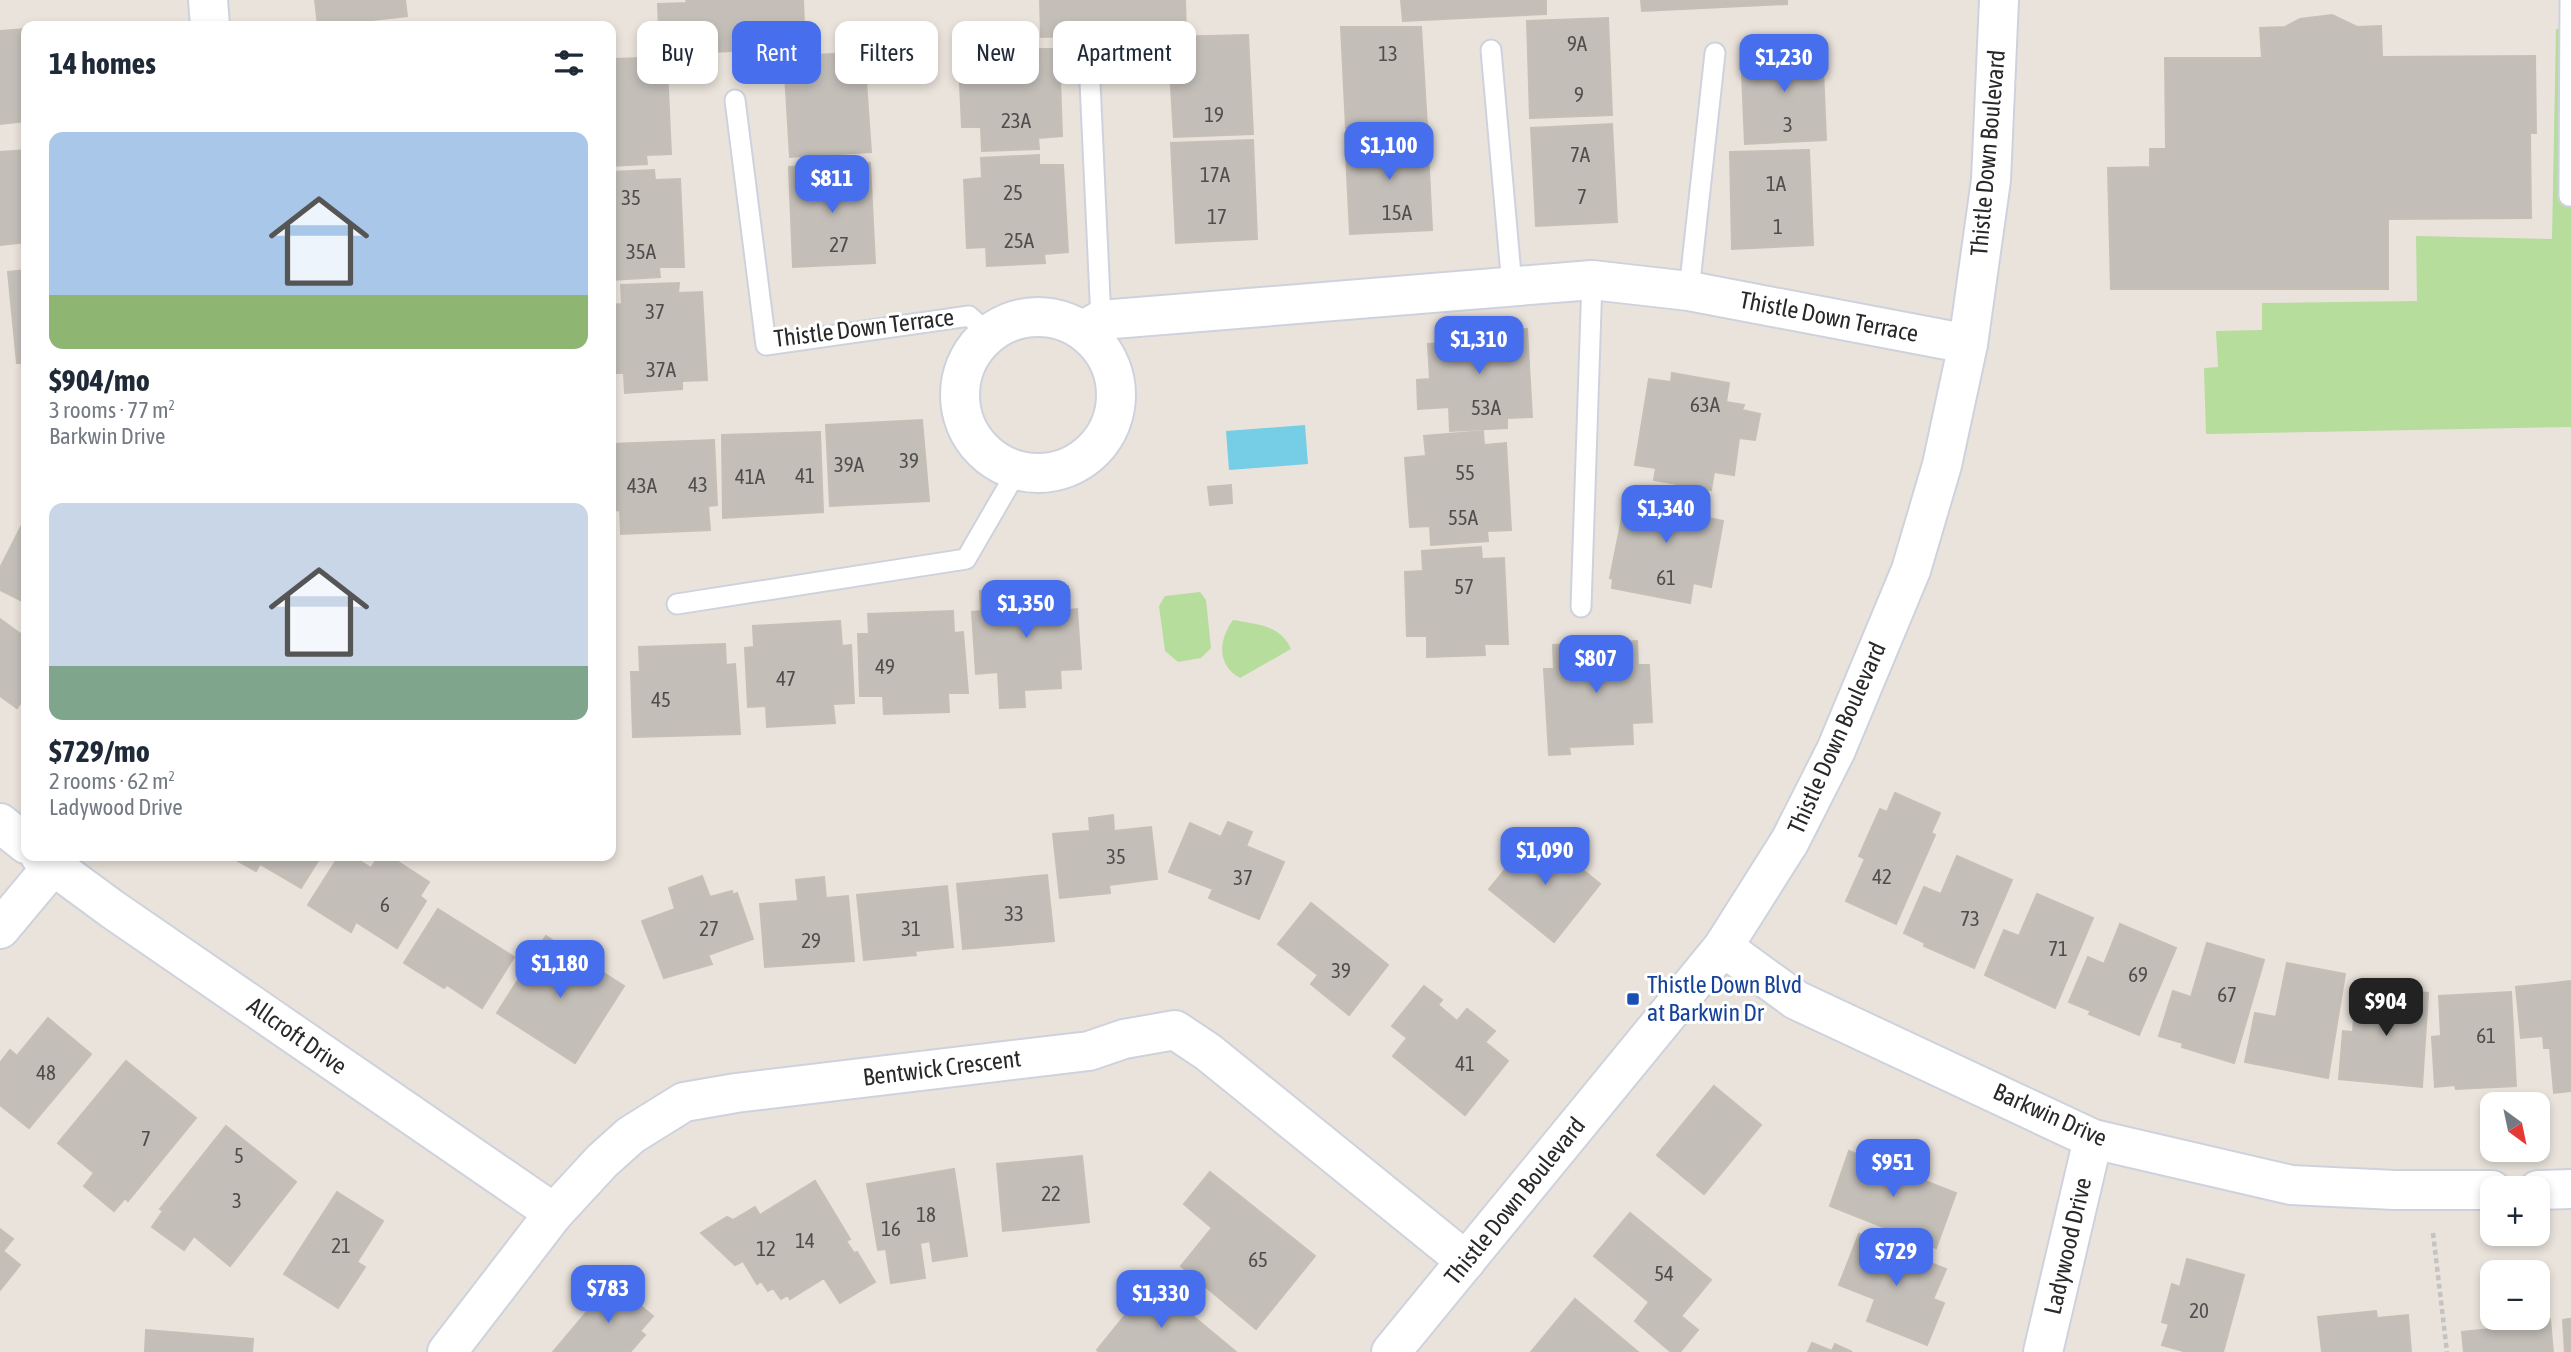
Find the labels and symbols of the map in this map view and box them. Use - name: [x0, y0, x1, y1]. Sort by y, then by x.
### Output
- house number: 9A: [1567, 31, 1588, 55]
- pin: $1,230: [1727, 34, 1841, 94]
- house number: 13: [1378, 41, 1398, 65]
- street label: Thistle Down Boulevard: [1965, 49, 2010, 257]
- house number: 9: [1574, 82, 1584, 106]
- house number: 19: [1204, 102, 1224, 126]
- house number: 23A: [1001, 108, 1032, 132]
- house number: 3: [1783, 112, 1793, 136]
- pin: $1,100: [1332, 122, 1446, 182]
- house number: 7A: [1570, 142, 1591, 166]
- pin: $811: [791, 156, 873, 215]
- house number: 17A: [1200, 162, 1231, 186]
- house number: 1A: [1766, 171, 1787, 195]
- house number: 25: [1003, 180, 1023, 204]
- house number: 7: [1577, 184, 1587, 208]
- house number: 35: [621, 185, 641, 209]
- house number: 15A: [1382, 200, 1413, 224]
- house number: 17: [1207, 204, 1227, 228]
- house number: 1: [1773, 214, 1783, 238]
- house number: 25A: [1004, 228, 1035, 252]
- house number: 27: [829, 232, 849, 256]
- house number: 35A: [626, 239, 657, 263]
- street label: Thistle Down Terrace: [1738, 286, 1921, 347]
- house number: 37: [645, 299, 665, 323]
- street label: Thistle Down Terrace: [772, 303, 956, 352]
- pin: $1,310: [1422, 316, 1536, 376]
- house number: 37A: [646, 357, 677, 381]
- house number: 63A: [1690, 392, 1721, 416]
- house number: 53A: [1471, 395, 1502, 419]
- house number: 39: [899, 448, 919, 472]
- house number: 39A: [834, 452, 865, 476]
- house number: 55: [1455, 460, 1475, 484]
- house number: 41: [795, 463, 815, 487]
- house number: 41A: [735, 464, 766, 488]
- house number: 43: [688, 472, 708, 496]
- house number: 43A: [627, 473, 658, 497]
- pin: $1,340: [1609, 486, 1723, 545]
- house number: 55A: [1448, 505, 1479, 529]
- house number: 61: [1656, 565, 1676, 589]
- house number: 57: [1454, 574, 1474, 598]
- pin: $1,350: [969, 580, 1083, 640]
- pin: $807: [1555, 636, 1637, 695]
- street label: Thistle Down Boulevard: [1782, 638, 1891, 838]
- house number: 49: [875, 654, 895, 678]
- house number: 47: [776, 666, 796, 690]
- house number: 45: [651, 687, 671, 711]
- pin: $1,090: [1488, 828, 1602, 887]
- house number: 35: [1106, 844, 1126, 868]
- house number: 42: [1872, 864, 1892, 888]
- house number: 37: [1233, 865, 1253, 889]
- house number: 6: [380, 892, 390, 916]
- house number: 33: [1004, 901, 1024, 925]
- house number: 73: [1960, 906, 1980, 930]
- house number: 27: [699, 916, 719, 940]
- house number: 31: [901, 916, 921, 940]
- house number: 29: [801, 928, 821, 952]
- house number: 71: [2048, 936, 2068, 960]
- pin: $1,180: [503, 940, 617, 1000]
- house number: 39: [1331, 958, 1351, 982]
- house number: 69: [2128, 962, 2148, 986]
- place label: Thistle Down Blvd at Barkwin Dr: [1647, 971, 1802, 1026]
- pin: $904: [2345, 978, 2427, 1038]
- house number: 67: [2217, 982, 2237, 1006]
- marker: Thistle Down Blvd at Barkwin Dr: [1625, 991, 1641, 1007]
- street label: Allcroft Drive: [242, 992, 352, 1080]
- house number: 61: [2476, 1023, 2496, 1047]
- street label: Bentwick Crescent: [861, 1044, 1023, 1091]
- house number: 41: [1455, 1051, 1475, 1075]
- house number: 48: [36, 1060, 56, 1084]
- street label: Barkwin Drive: [1989, 1077, 2111, 1152]
- north arrow: [2480, 1092, 2550, 1162]
- street label: Thistle Down Boulevard: [1439, 1112, 1590, 1290]
- house number: 7: [141, 1126, 151, 1150]
- pin: $951: [1852, 1140, 1934, 1199]
- house number: 5: [234, 1143, 244, 1167]
- street label: Ladywood Drive: [2039, 1175, 2096, 1317]
- house number: 22: [1041, 1181, 1061, 1205]
- house number: 3: [232, 1188, 242, 1212]
- house number: 18: [916, 1202, 936, 1226]
- house number: 16: [881, 1216, 901, 1240]
- house number: 14: [795, 1228, 815, 1252]
- pin: $729: [1855, 1228, 1937, 1288]
- house number: 21: [331, 1233, 351, 1257]
- house number: 12: [756, 1236, 776, 1260]
- house number: 65: [1248, 1247, 1268, 1271]
- house number: 54: [1654, 1261, 1674, 1285]
- pin: $783: [567, 1266, 649, 1325]
- pin: $1,330: [1104, 1270, 1218, 1330]
- house number: 20: [2189, 1298, 2209, 1322]

